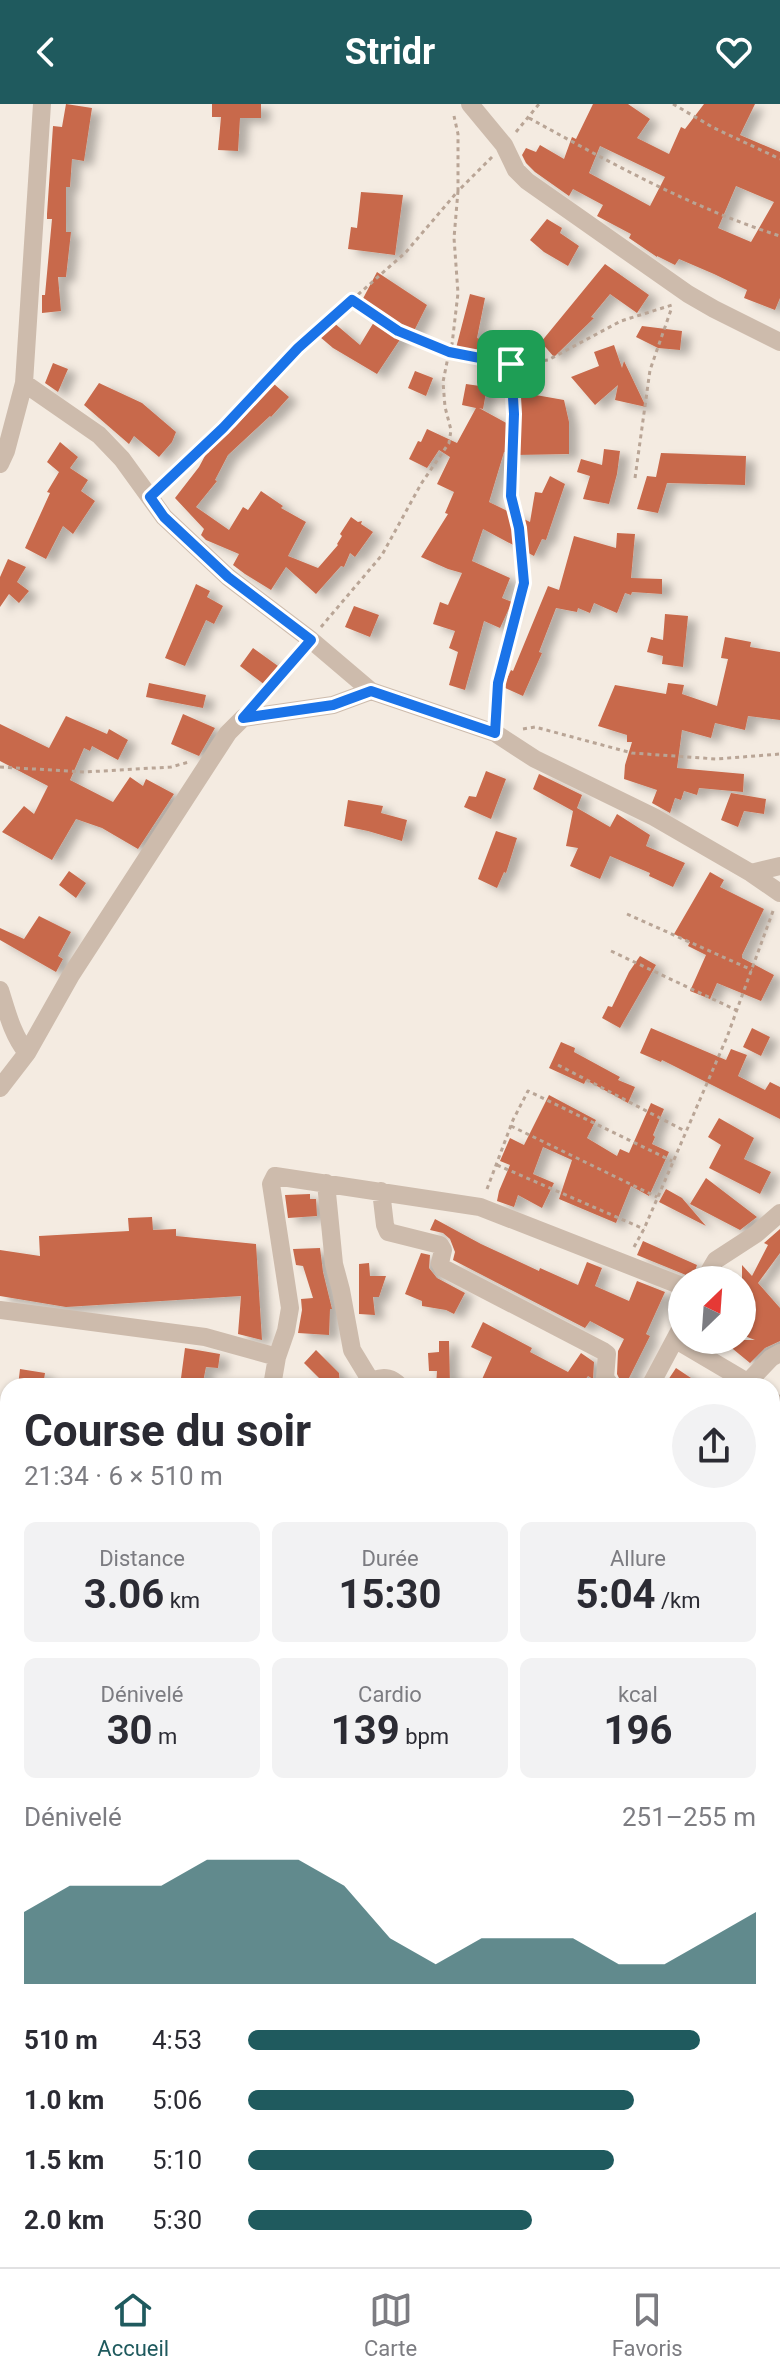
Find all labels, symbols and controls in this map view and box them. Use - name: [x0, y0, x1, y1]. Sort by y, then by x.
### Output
- icon: back: [24, 30, 68, 74]
- icon: heart: [712, 30, 756, 74]
- text: Stridr: [345, 31, 435, 73]
- pin: [477, 330, 545, 398]
- icon: arrive: [489, 342, 533, 386]
- north arrow: [668, 1266, 756, 1354]
- map controls: [668, 1266, 756, 1354]
- button: share: [672, 1404, 756, 1488]
- text: Course du soir: [24, 1405, 311, 1457]
- text: 21:34 · 6 × 510 m: [24, 1461, 223, 1491]
- text: Distance: [99, 1546, 185, 1571]
- text: Durée: [361, 1546, 419, 1571]
- text: Allure: [610, 1546, 666, 1571]
- text: 3.06: [84, 1571, 164, 1618]
- text: 15:30: [338, 1571, 442, 1618]
- text: 5:04: [575, 1571, 656, 1618]
- text: km: [164, 1588, 200, 1613]
- text: /km: [656, 1588, 701, 1613]
- text: Dénivelé: [101, 1682, 183, 1707]
- text: Cardio: [358, 1682, 422, 1707]
- text: kcal: [618, 1682, 658, 1707]
- text: 30: [107, 1707, 153, 1754]
- text: 139: [331, 1707, 400, 1754]
- text: 196: [604, 1707, 672, 1754]
- text: m: [153, 1724, 177, 1749]
- text: bpm: [400, 1724, 449, 1749]
- text: Dénivelé: [24, 1802, 122, 1832]
- text: 251–255 m: [622, 1802, 756, 1832]
- text: 510 m: [24, 2025, 98, 2055]
- text: 4:53: [152, 2025, 202, 2055]
- text: 1.0 km: [24, 2085, 104, 2115]
- text: 5:06: [152, 2085, 202, 2115]
- text: 1.5 km: [24, 2145, 104, 2175]
- text: 5:10: [152, 2145, 202, 2175]
- text: 2.0 km: [24, 2205, 104, 2235]
- text: 5:30: [152, 2205, 202, 2235]
- tab: Accueil: [97, 2288, 169, 2361]
- tab: Carte: [364, 2288, 417, 2361]
- tab: Favoris: [612, 2288, 683, 2361]

